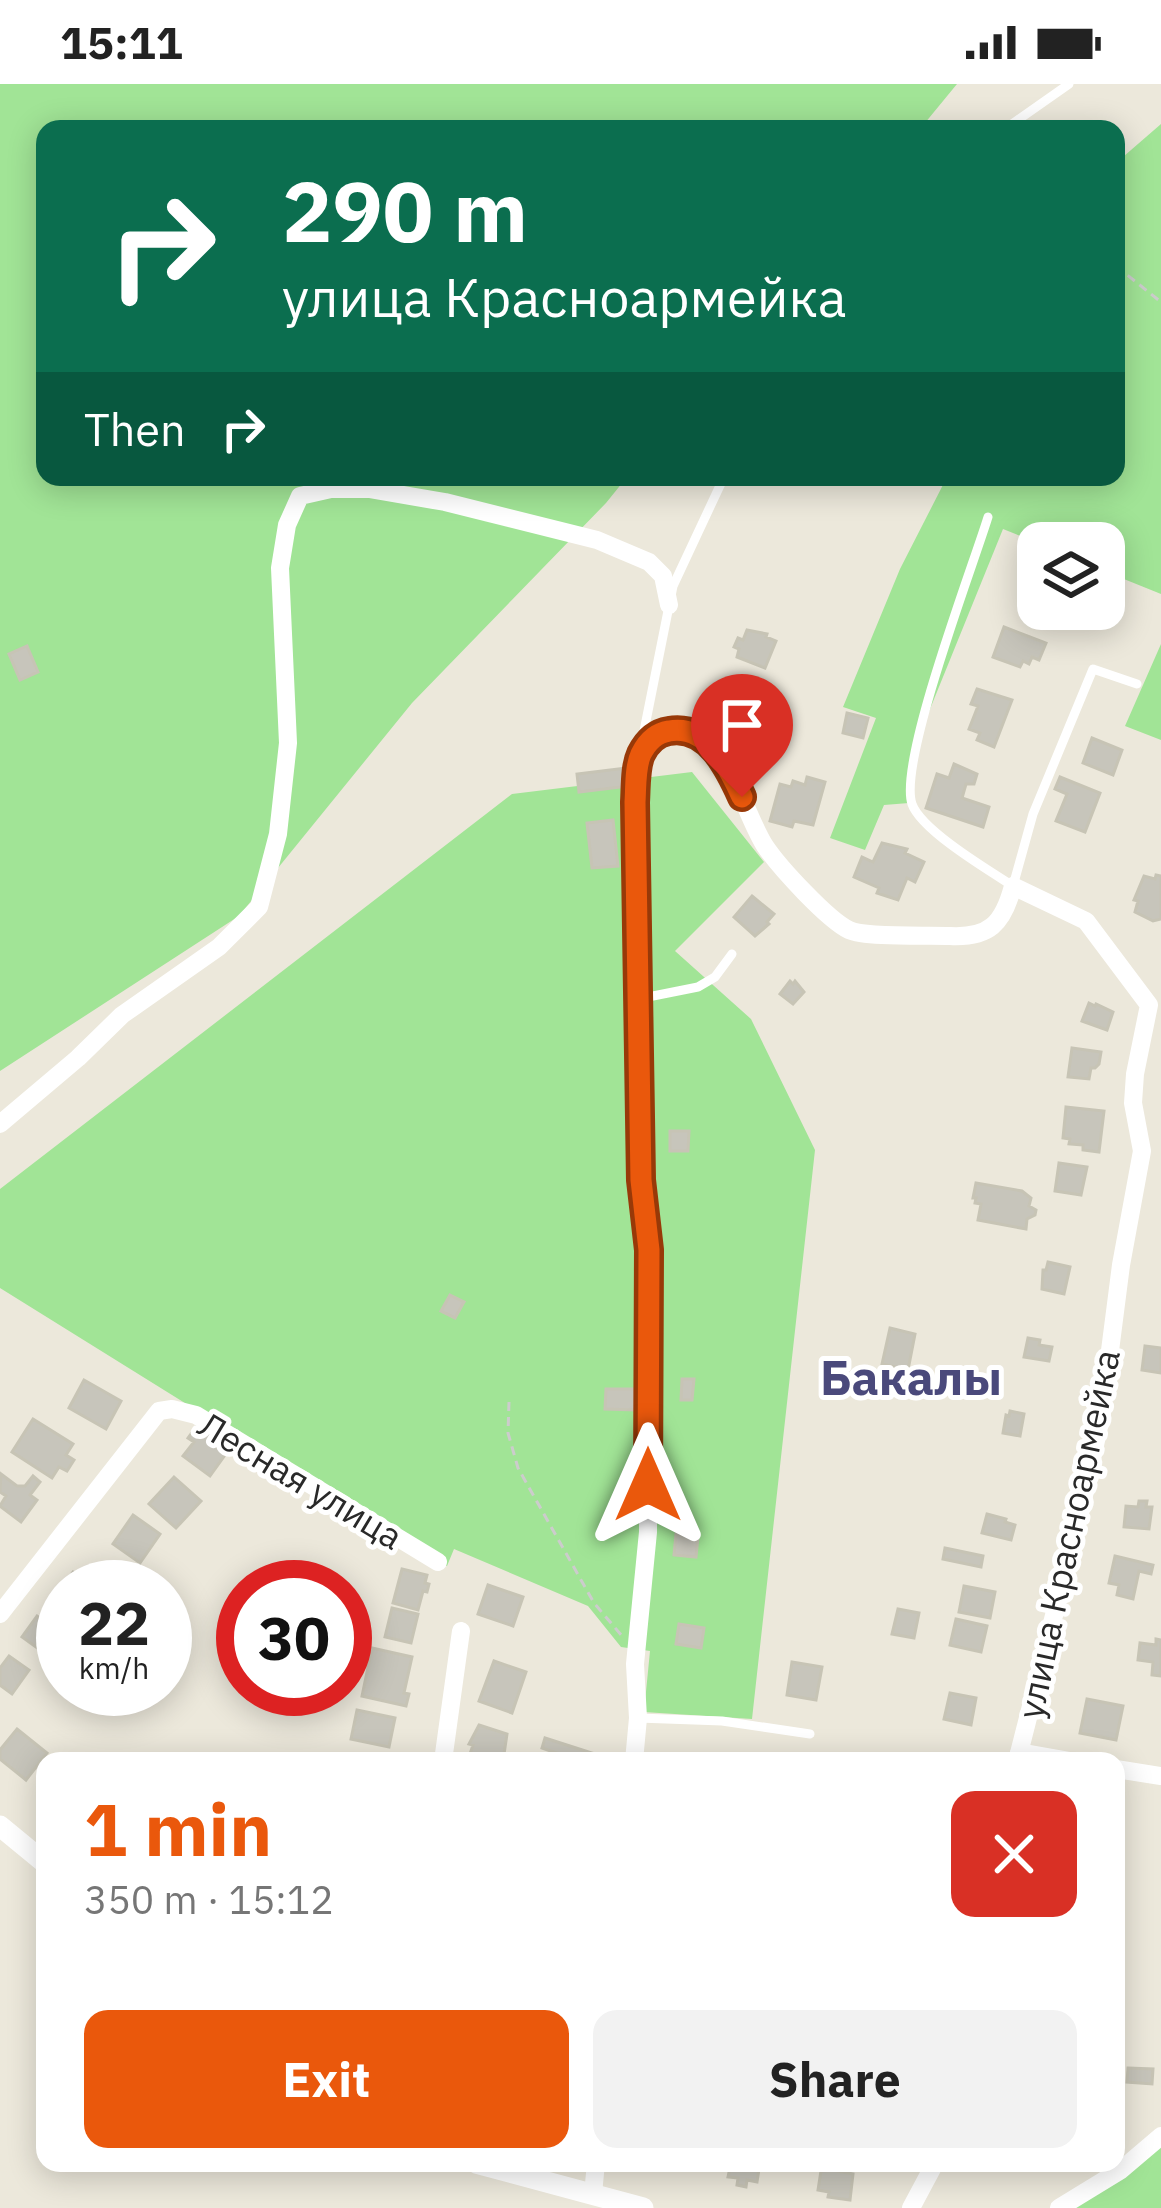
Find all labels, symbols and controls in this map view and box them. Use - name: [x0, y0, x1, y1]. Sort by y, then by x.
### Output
- text: 15:11: [60, 13, 183, 71]
- text: 290 m: [282, 156, 528, 265]
- icon: right: [84, 168, 240, 324]
- text: улица Красноармейка: [282, 262, 847, 332]
- icon: right: [210, 396, 276, 462]
- text: Then: [84, 400, 186, 458]
- map controls: [1017, 522, 1125, 630]
- button: layers: [1017, 522, 1125, 630]
- pin: [691, 674, 793, 797]
- icon: arrive: [709, 692, 775, 758]
- street label: улица Красноармейка: [1006, 1345, 1130, 1723]
- district label: Бакалы: [820, 1346, 1002, 1408]
- street label: Лесная улица: [190, 1401, 412, 1559]
- position arrow: [585, 1422, 711, 1548]
- speed limit sign: 30: [216, 1560, 372, 1716]
- text: 22: [78, 1583, 150, 1662]
- text: km/h: [79, 1648, 149, 1687]
- text: 1 min: [84, 1782, 272, 1876]
- button: close: [951, 1791, 1077, 1917]
- text: 350 m · 15:12: [84, 1874, 334, 1925]
- button: Exit: [84, 2010, 569, 2148]
- button: Share: [593, 2010, 1077, 2148]

